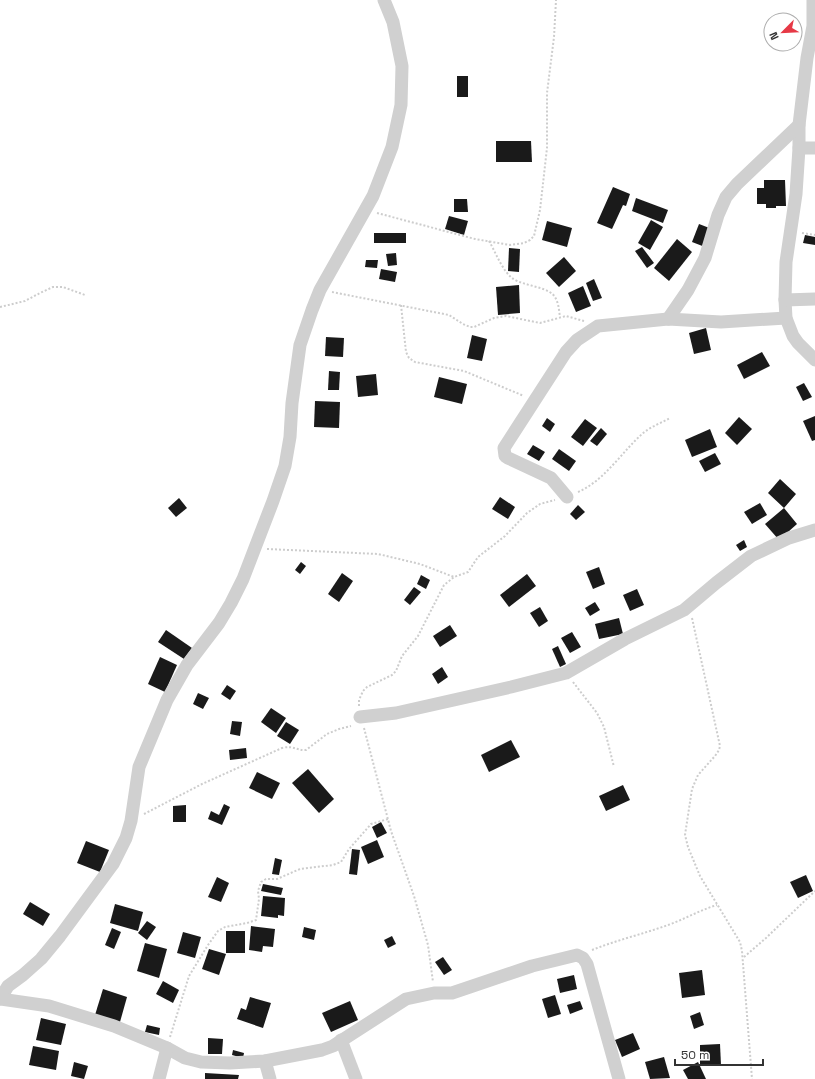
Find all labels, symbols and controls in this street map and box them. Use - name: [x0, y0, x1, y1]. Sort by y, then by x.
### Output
- north arrow: [763, 12, 803, 52]
- text: N: [766, 30, 782, 42]
- scale bar: [675, 1041, 763, 1067]
- text: 50 m: [681, 1047, 709, 1063]

